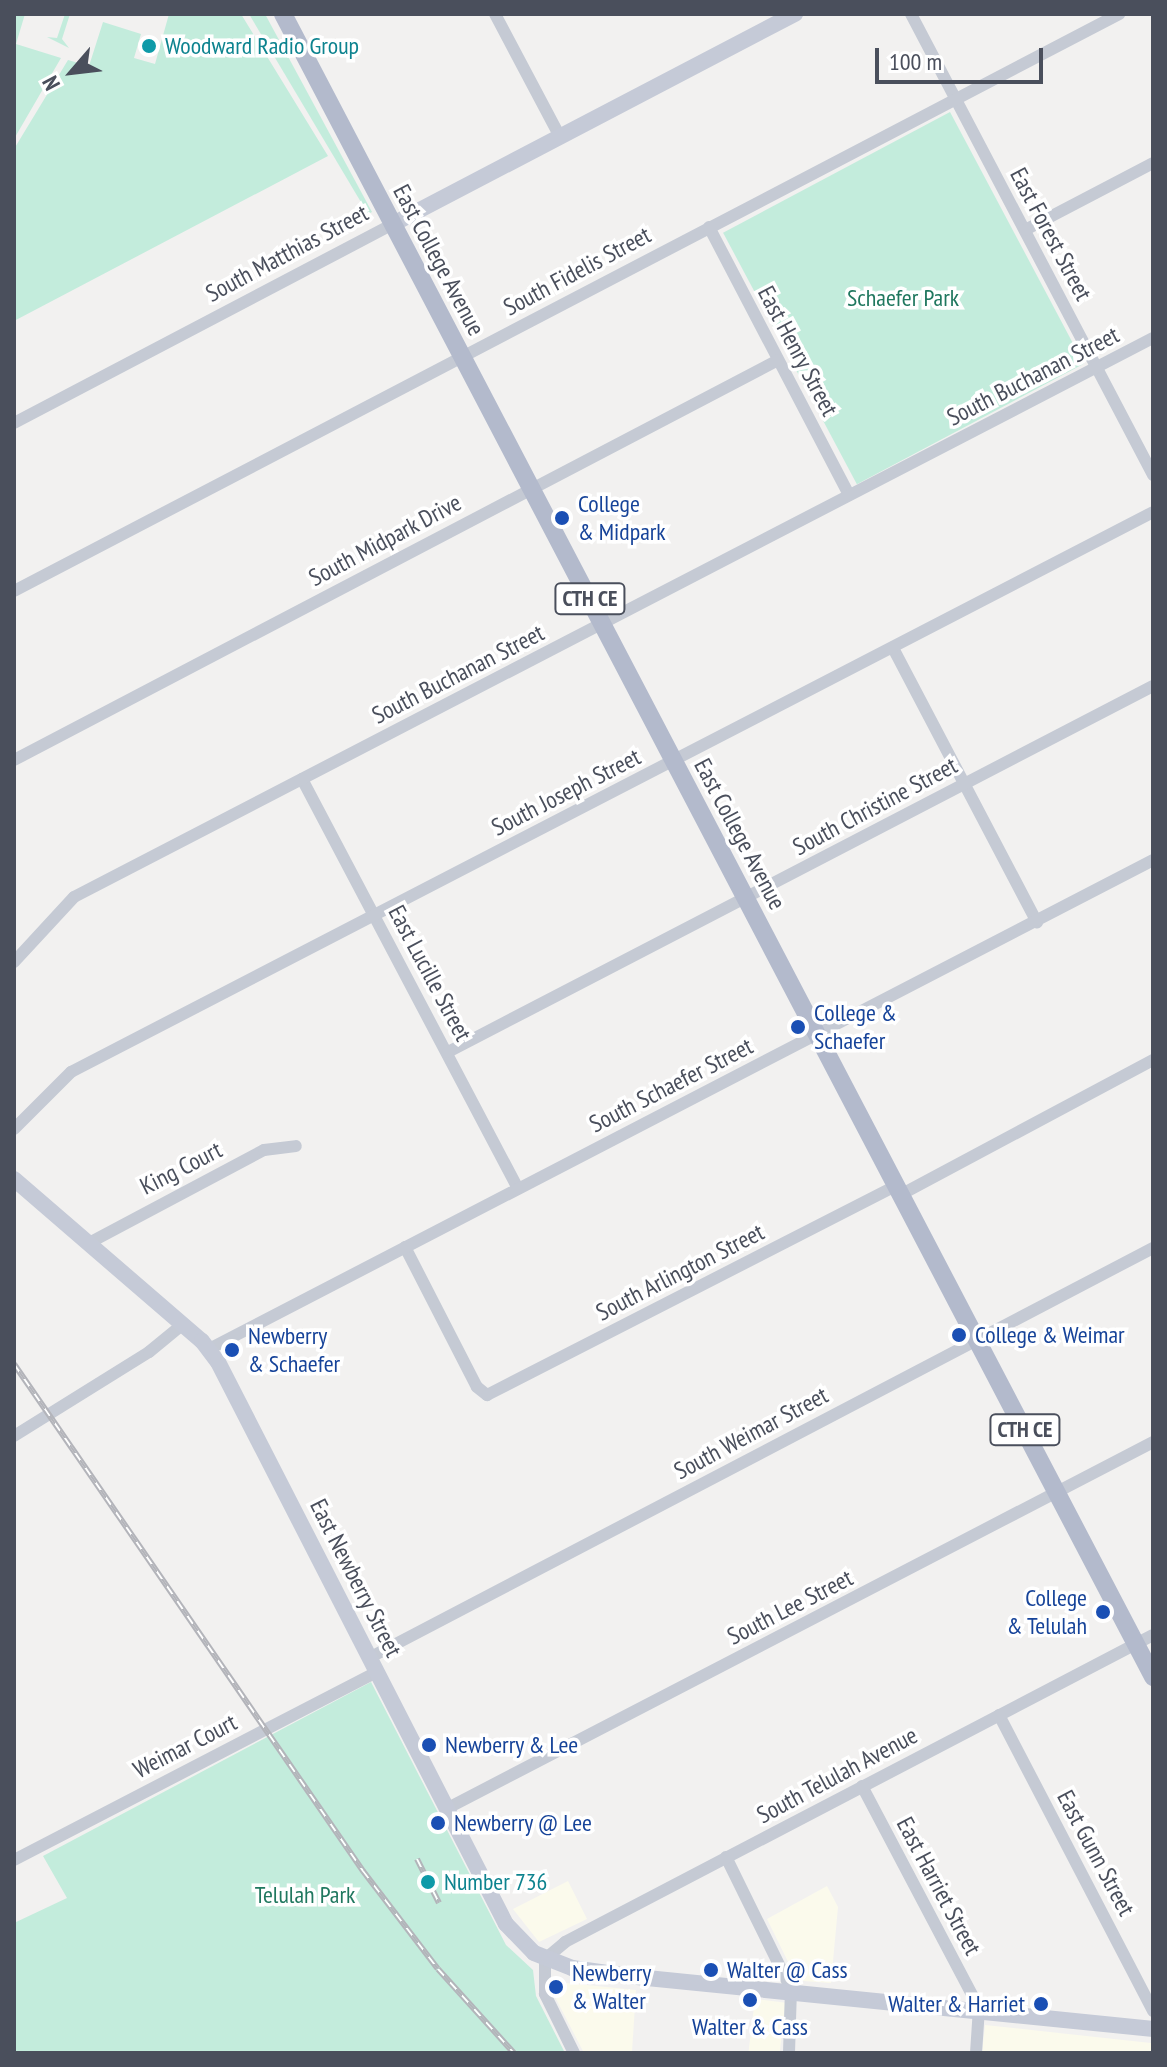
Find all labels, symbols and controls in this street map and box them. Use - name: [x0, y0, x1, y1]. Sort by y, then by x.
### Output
- north arrow: [32, 32, 112, 112]
- place label: Woodward Radio Group: [165, 32, 359, 60]
- scale bar: [879, 32, 1047, 82]
- marker: Woodward Radio Group: [140, 37, 158, 55]
- text: 100 m: [889, 46, 942, 77]
- text: N: [36, 71, 66, 95]
- street label: East Forest Street: [1004, 163, 1098, 305]
- street label: East College Avenue: [387, 179, 491, 341]
- street label: South Matthias Street: [201, 198, 373, 308]
- street label: South Fidelis Street: [499, 220, 655, 322]
- street label: East Henry Street: [752, 281, 844, 421]
- park label: Schaefer Park: [847, 284, 959, 312]
- street label: South Buchanan Street: [942, 320, 1124, 432]
- street label: South Midpark Drive: [304, 488, 466, 592]
- place label: College & Midpark: [578, 490, 666, 546]
- marker: College & Midpark: [553, 509, 571, 527]
- road number: CTH CE: [554, 581, 626, 617]
- street label: South Buchanan Street: [367, 618, 549, 730]
- street label: South Joseph Street: [487, 742, 645, 842]
- street label: South Christine Street: [788, 751, 962, 861]
- street label: East College Avenue: [688, 753, 792, 915]
- street label: East Lucille Street: [382, 900, 478, 1046]
- place label: College & Schaefer: [814, 999, 897, 1055]
- marker: College & Schaefer: [789, 1018, 807, 1036]
- street label: South Schaefer Street: [585, 1031, 757, 1139]
- street label: King Court: [135, 1135, 227, 1201]
- street label: South Arlington Street: [591, 1217, 769, 1327]
- place label: College & Weimar: [975, 1321, 1125, 1349]
- place label: Newberry & Schaefer: [248, 1322, 340, 1378]
- marker: College & Weimar: [950, 1326, 968, 1344]
- marker: Newberry & Schaefer: [223, 1341, 241, 1359]
- street label: South Weimar Street: [669, 1380, 833, 1486]
- road number: CTH CE: [989, 1412, 1061, 1448]
- street label: East Newberry Street: [304, 1494, 408, 1662]
- street label: South Lee Street: [723, 1563, 857, 1651]
- place label: College & Telulah: [1006, 1584, 1087, 1640]
- marker: College & Telulah: [1094, 1603, 1112, 1621]
- street label: Weimar Court: [129, 1708, 241, 1784]
- street label: South Telulah Avenue: [751, 1720, 923, 1830]
- place label: Newberry & Lee: [445, 1731, 579, 1759]
- marker: Newberry & Lee: [420, 1736, 438, 1754]
- street label: East Gunn Street: [1051, 1785, 1141, 1921]
- place label: Newberry @ Lee: [454, 1809, 593, 1837]
- street label: East Harriet Street: [891, 1812, 987, 1960]
- marker: Newberry @ Lee: [429, 1814, 447, 1832]
- place label: Number 736: [444, 1868, 547, 1896]
- marker: Number 736: [419, 1873, 437, 1891]
- park label: Telulah Park: [255, 1881, 355, 1909]
- place label: Walter @ Cass: [727, 1956, 848, 1984]
- place label: Newberry & Walter: [572, 1959, 651, 2015]
- marker: Walter @ Cass: [702, 1961, 720, 1979]
- marker: Newberry & Walter: [547, 1978, 565, 1996]
- place label: Walter & Harriet: [888, 1990, 1025, 2018]
- marker: Walter & Cass: [741, 1991, 759, 2009]
- marker: Walter & Harriet: [1032, 1995, 1050, 2013]
- place label: Walter & Cass: [692, 2013, 808, 2041]

